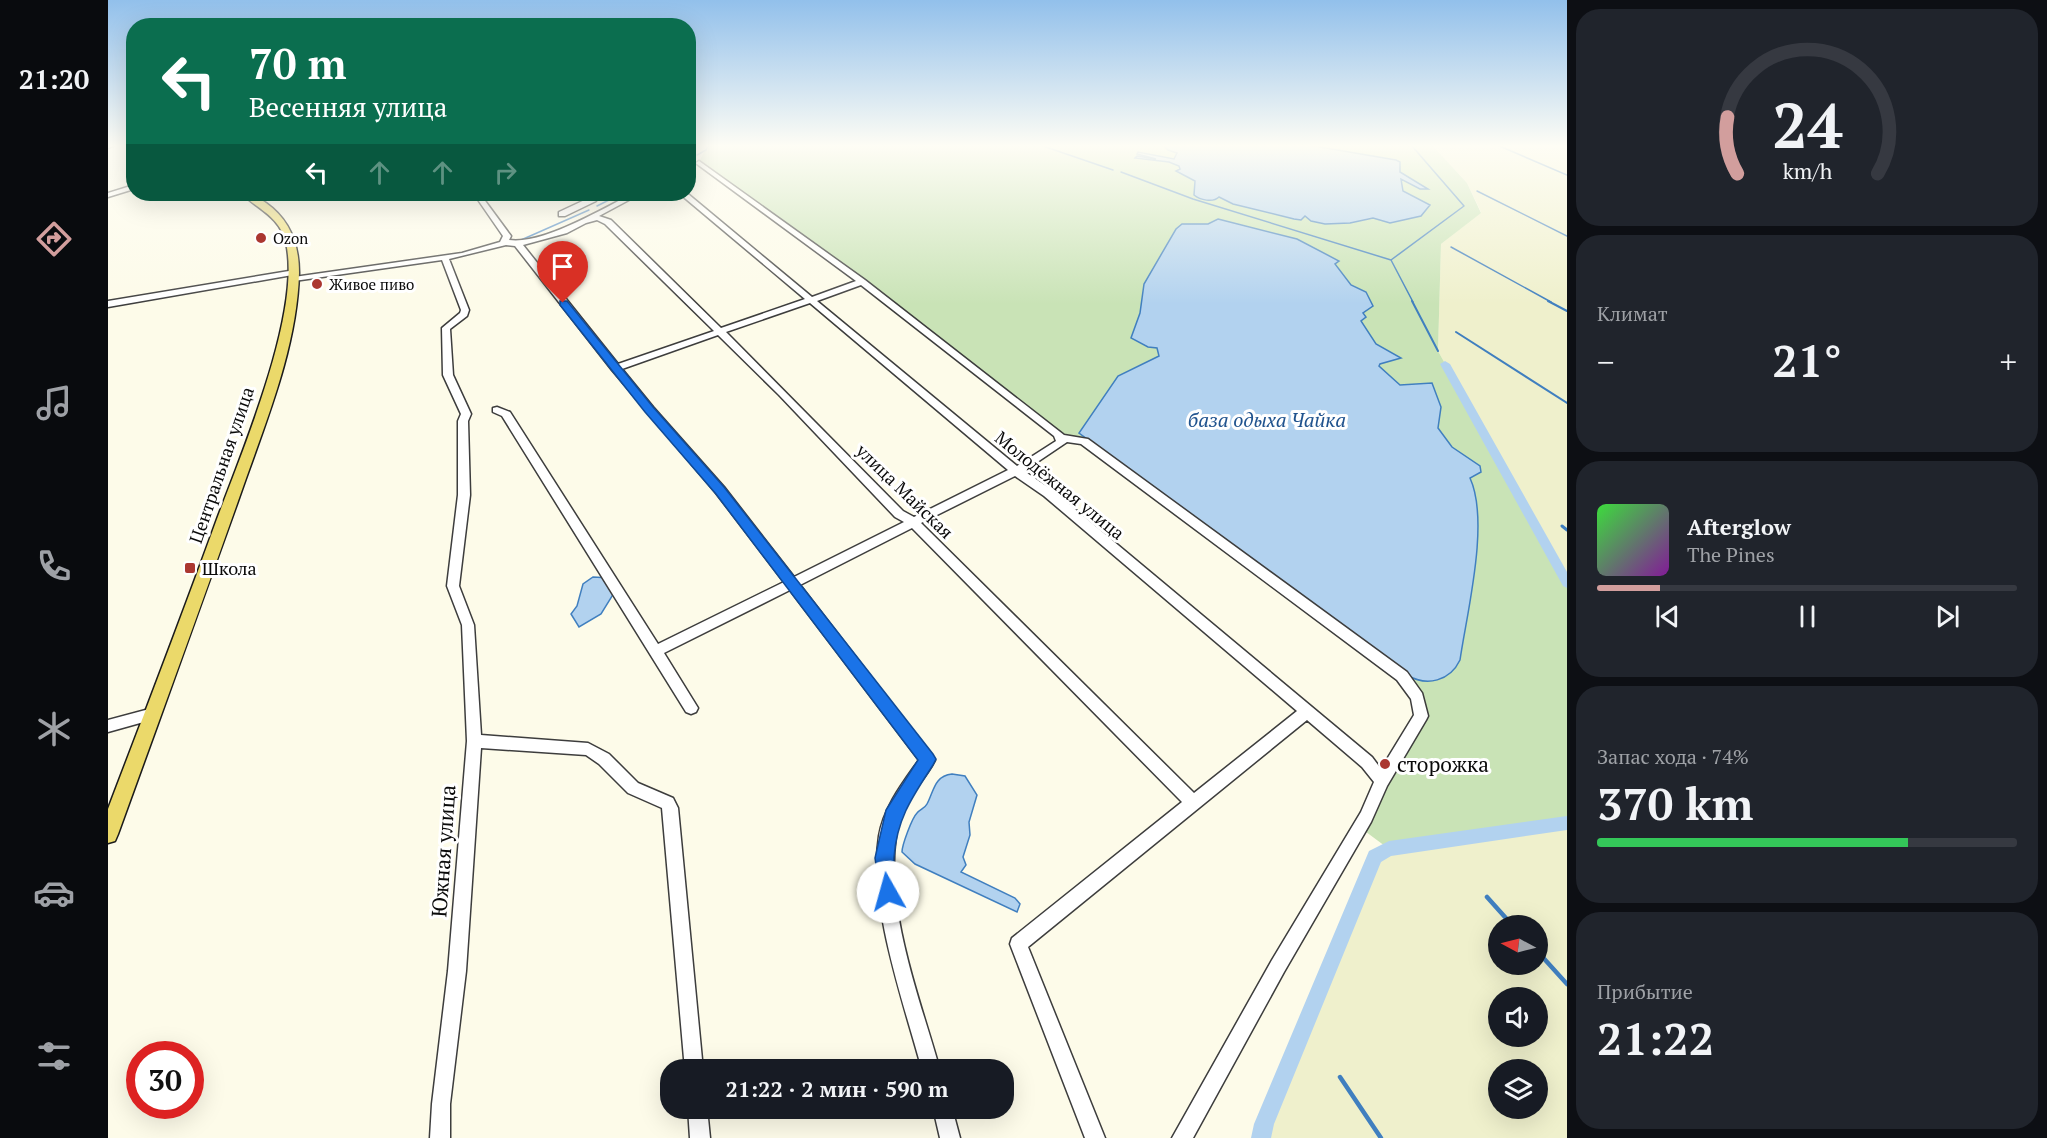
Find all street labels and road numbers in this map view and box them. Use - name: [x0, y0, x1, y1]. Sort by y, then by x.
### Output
- street label: Центральная улица: [183, 384, 259, 546]
- street label: Молодёжная улица: [990, 425, 1130, 545]
- street label: улица Майская: [850, 438, 959, 544]
- street label: Южная улица: [424, 783, 462, 918]

